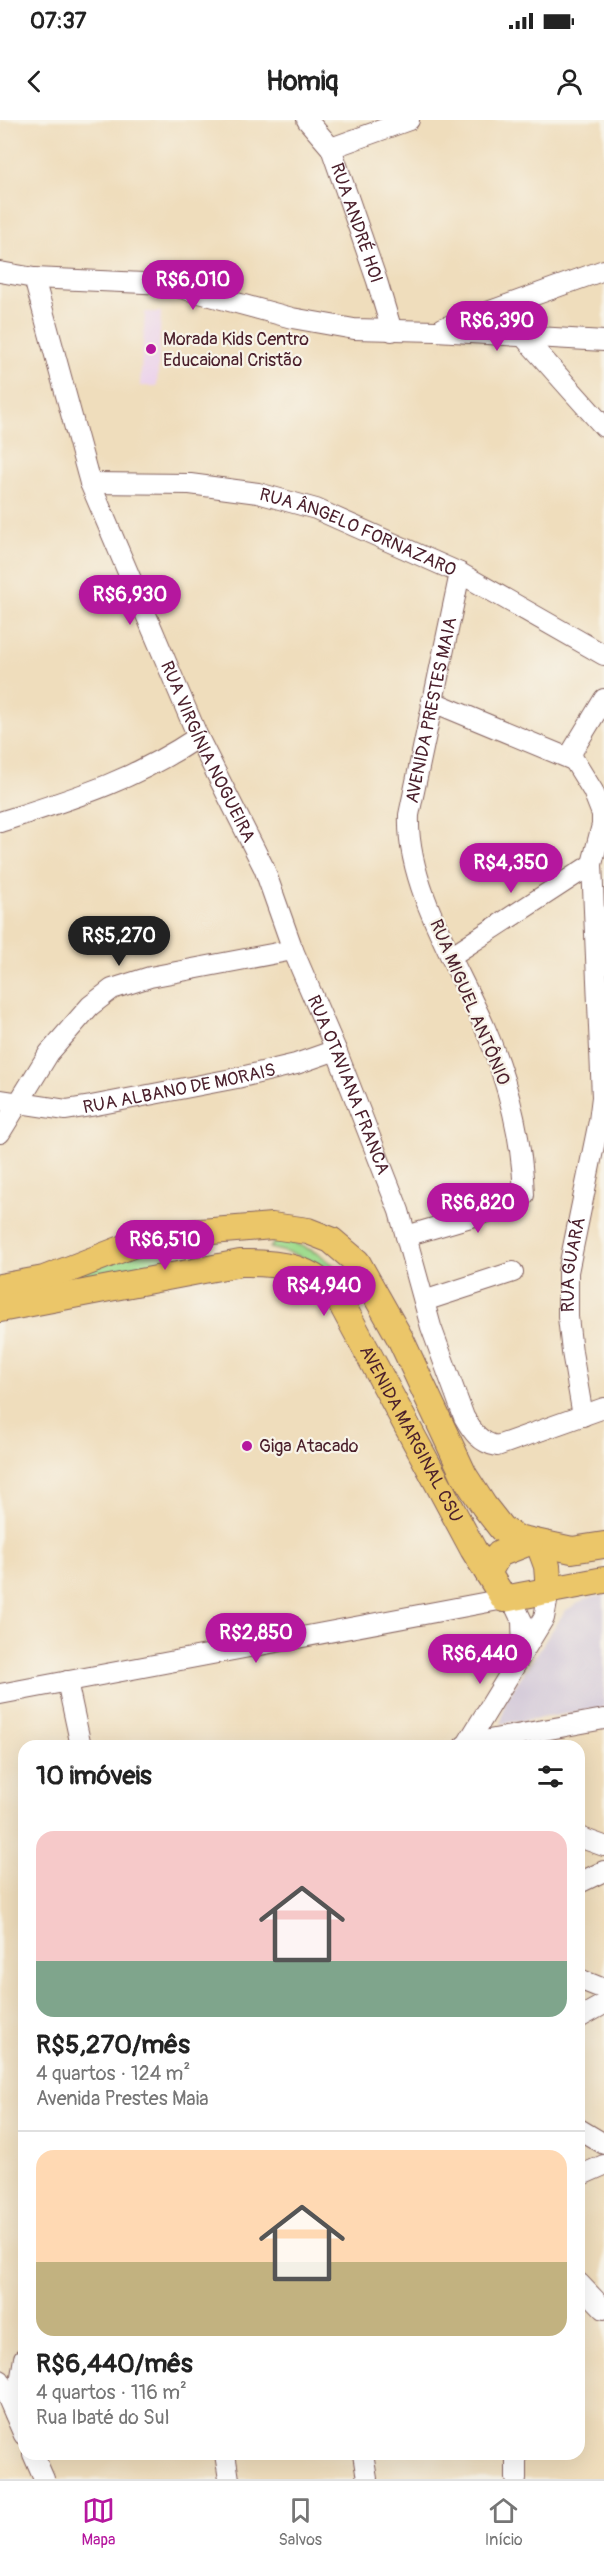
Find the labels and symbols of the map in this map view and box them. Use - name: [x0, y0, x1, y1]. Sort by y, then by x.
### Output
- street label: RUA ANDRÉ HOI: [325, 160, 388, 286]
- pin: R$6,010: [138, 260, 248, 311]
- pin: R$6,390: [442, 301, 552, 352]
- place label: Morada Kids Centro Educaional Cristão: [163, 328, 309, 372]
- marker: Morada Kids Centro Educaional Cristão: [144, 342, 158, 356]
- street label: RUA ÂNGELO FORNAZARO: [257, 483, 460, 582]
- pin: R$6,930: [75, 575, 185, 626]
- street label: AVENIDA PRESTES MAIA: [401, 615, 462, 805]
- street label: RUA VIRGÍNIA NOGUEIRA: [155, 658, 260, 847]
- pin: R$4,350: [456, 843, 566, 894]
- pin: R$5,270: [64, 916, 174, 967]
- street label: RUA MIGUEL ANTÔNIO: [424, 916, 515, 1089]
- street label: RUA OTAVIANA FRANCA: [302, 992, 395, 1178]
- street label: RUA ALBANO DE MORAIS: [81, 1058, 278, 1119]
- pin: R$6,820: [423, 1183, 533, 1234]
- street label: RUA GUARÁ: [557, 1215, 591, 1312]
- pin: R$6,510: [110, 1220, 220, 1271]
- pin: R$4,940: [269, 1266, 379, 1317]
- street label: AVENIDA MARGINAL CSU: [354, 1342, 468, 1527]
- place label: Giga Atacado: [259, 1435, 359, 1458]
- marker: Giga Atacado: [240, 1439, 254, 1453]
- pin: R$2,850: [201, 1613, 311, 1664]
- pin: R$6,440: [425, 1634, 535, 1685]

